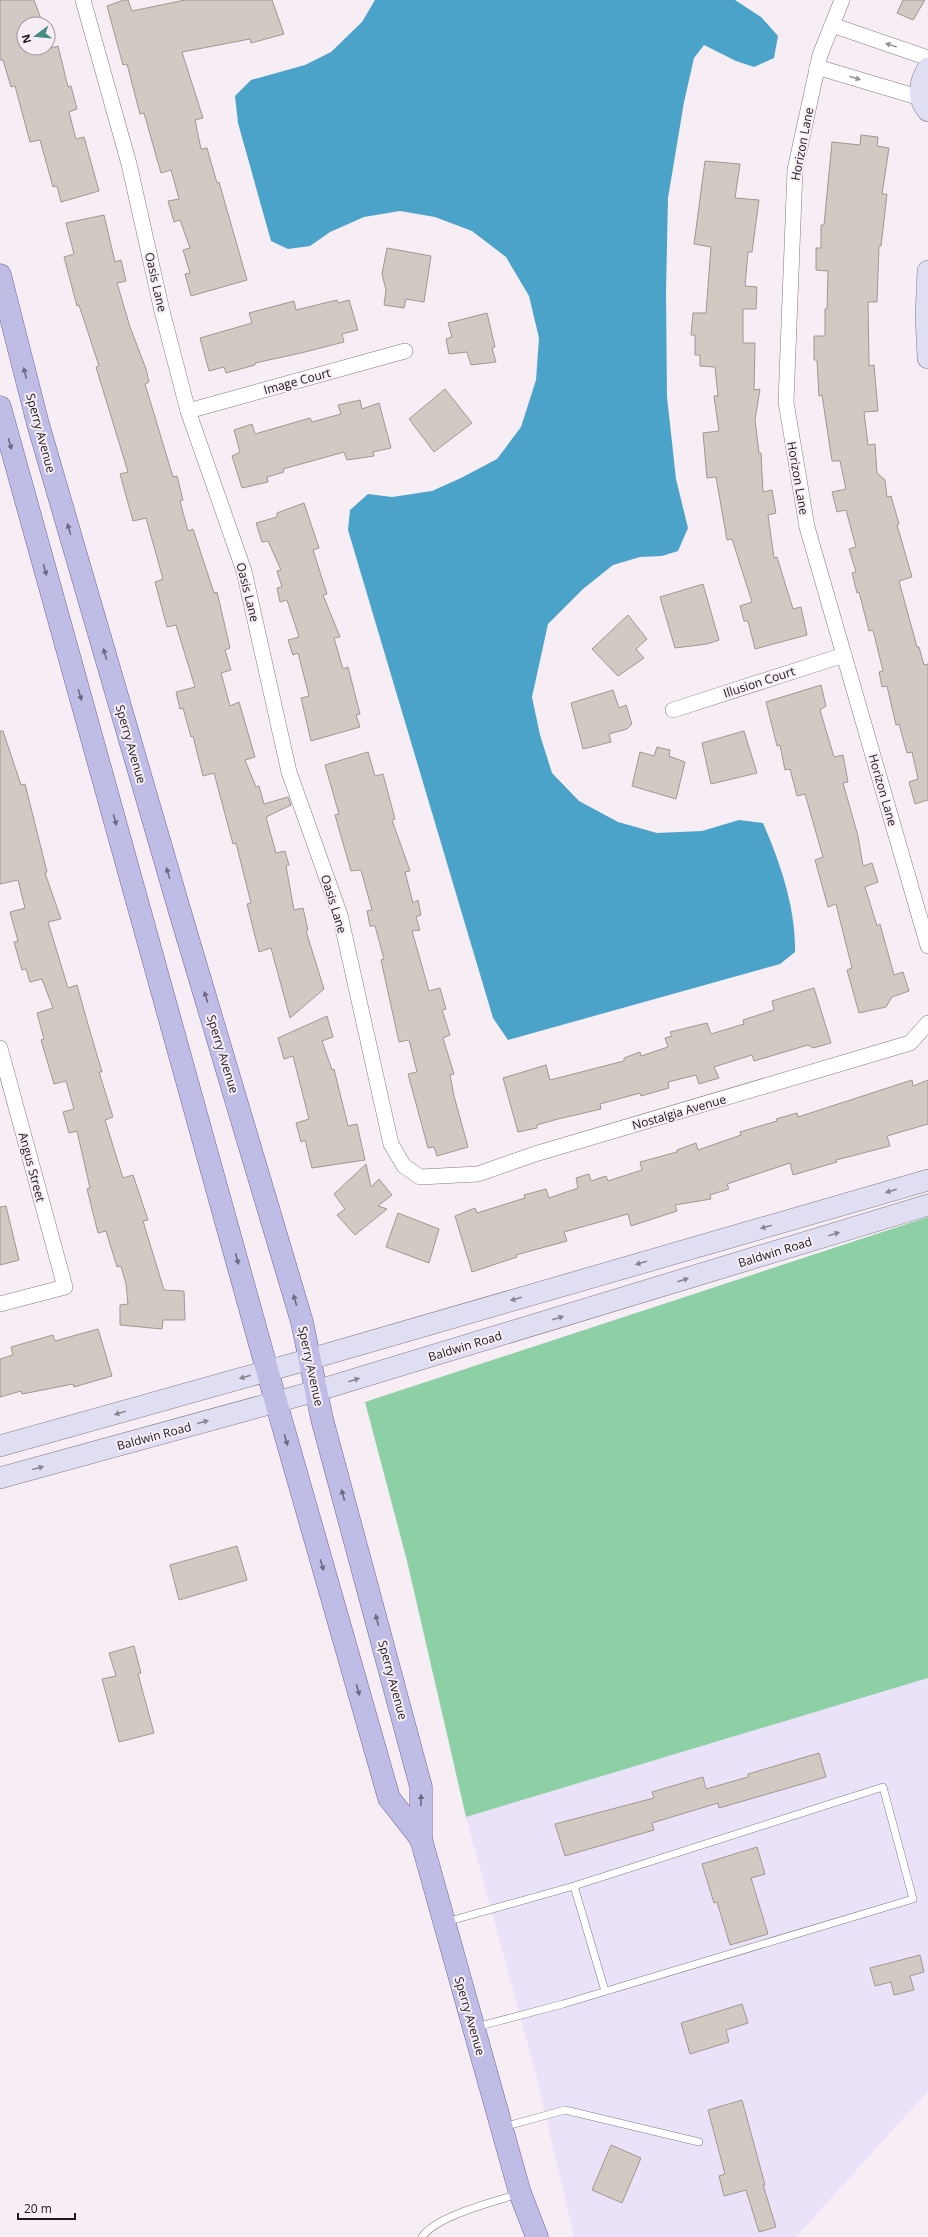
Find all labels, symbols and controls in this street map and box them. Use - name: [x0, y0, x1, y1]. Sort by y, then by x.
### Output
- north arrow: [16, 16, 56, 56]
- text: N: [17, 33, 34, 45]
- one-way arrow: [885, 42, 897, 48]
- one-way arrow: [849, 75, 861, 81]
- street label: Horizon Lane: [787, 106, 817, 182]
- street label: Oasis Lane: [141, 251, 171, 314]
- street label: Image Court: [262, 364, 332, 398]
- one-way arrow: [22, 367, 28, 379]
- street label: Sperry Avenue: [22, 391, 60, 475]
- one-way arrow: [8, 438, 14, 451]
- street label: Horizon Lane: [783, 440, 813, 516]
- one-way arrow: [66, 523, 72, 535]
- street label: Oasis Lane: [232, 561, 264, 624]
- one-way arrow: [43, 563, 49, 576]
- one-way arrow: [102, 647, 108, 659]
- street label: Illusion Court: [721, 662, 797, 702]
- one-way arrow: [78, 689, 84, 701]
- street label: Sperry Avenue: [112, 703, 150, 786]
- street label: Horizon Lane: [865, 752, 901, 828]
- one-way arrow: [112, 814, 118, 826]
- one-way arrow: [165, 866, 171, 878]
- street label: Oasis Lane: [317, 873, 351, 936]
- one-way arrow: [203, 991, 209, 1003]
- street label: Sperry Avenue: [203, 1013, 243, 1096]
- street label: Nostalgia Avenue: [630, 1090, 728, 1134]
- street label: Angus Street: [15, 1130, 49, 1204]
- one-way arrow: [884, 1188, 896, 1194]
- one-way arrow: [759, 1224, 771, 1230]
- one-way arrow: [828, 1231, 840, 1237]
- street label: Baldwin Road: [736, 1233, 814, 1271]
- one-way arrow: [235, 1253, 241, 1265]
- one-way arrow: [635, 1260, 647, 1266]
- one-way arrow: [677, 1277, 689, 1283]
- one-way arrow: [292, 1294, 298, 1306]
- one-way arrow: [510, 1296, 522, 1302]
- one-way arrow: [553, 1315, 565, 1321]
- street label: Sperry Avenue: [294, 1324, 328, 1408]
- street label: Baldwin Road: [426, 1327, 504, 1365]
- one-way arrow: [239, 1375, 252, 1381]
- one-way arrow: [348, 1377, 360, 1383]
- one-way arrow: [114, 1410, 126, 1416]
- street label: Baldwin Road: [115, 1418, 193, 1454]
- one-way arrow: [197, 1419, 210, 1425]
- one-way arrow: [284, 1434, 290, 1446]
- one-way arrow: [32, 1465, 44, 1471]
- one-way arrow: [340, 1488, 346, 1500]
- one-way arrow: [319, 1559, 325, 1571]
- one-way arrow: [373, 1614, 379, 1626]
- street label: Sperry Avenue: [374, 1638, 412, 1722]
- one-way arrow: [355, 1684, 361, 1696]
- one-way arrow: [418, 1793, 424, 1806]
- street label: Sperry Avenue: [451, 1975, 489, 2058]
- scale bar: [18, 2195, 75, 2221]
- text: 20 m: [24, 2200, 52, 2217]

